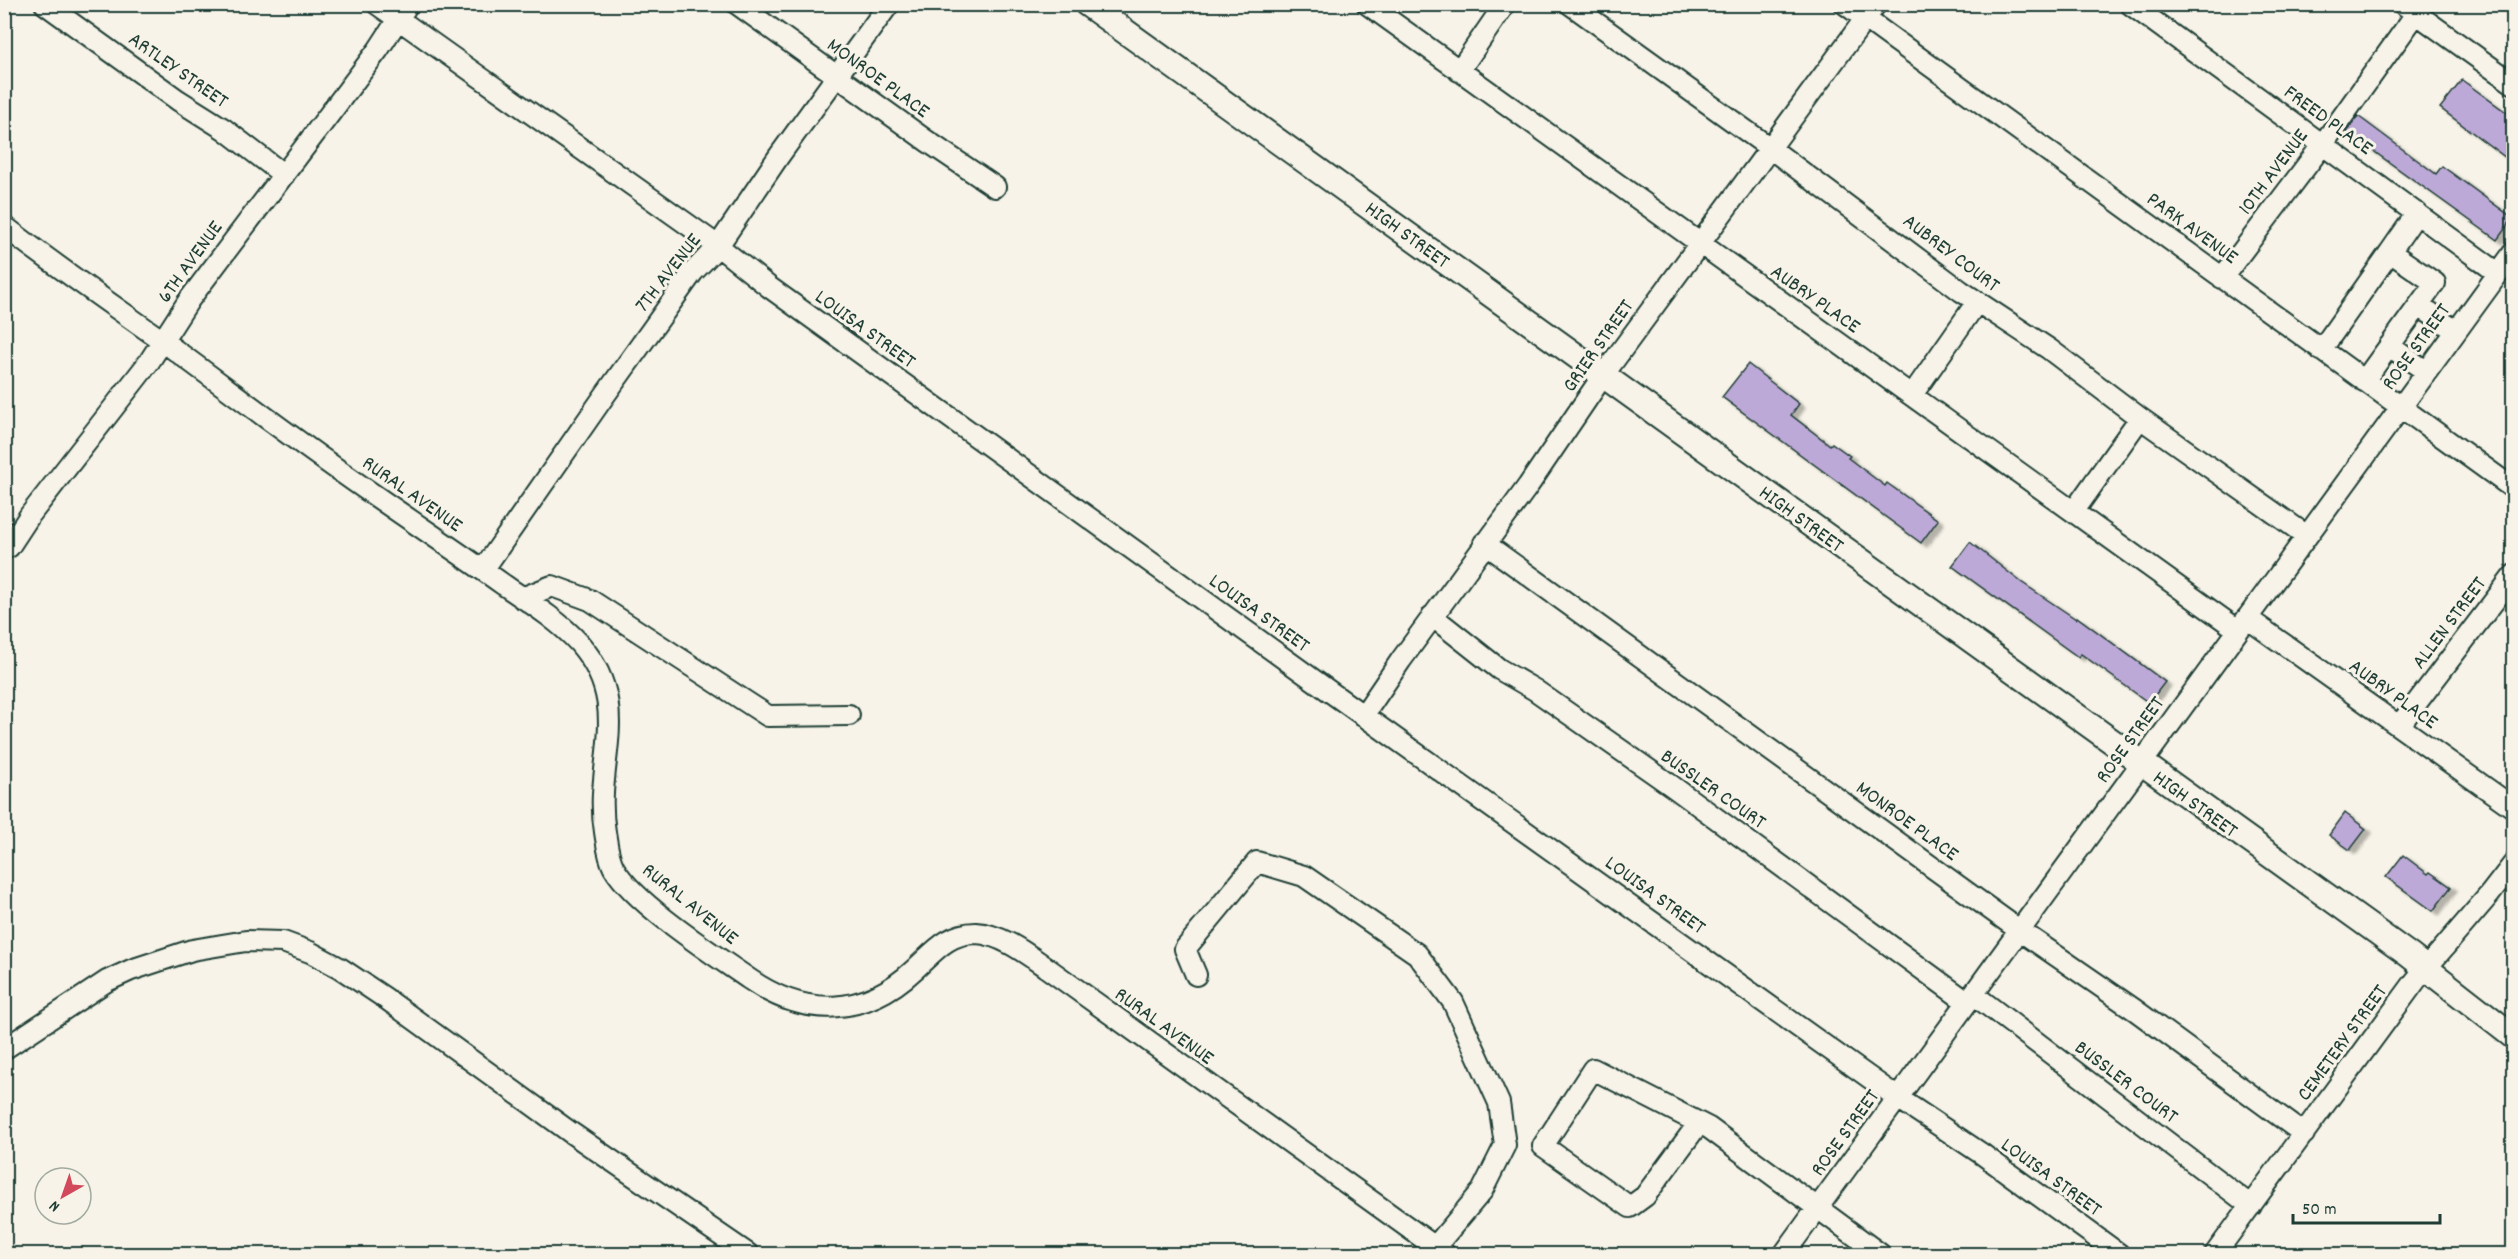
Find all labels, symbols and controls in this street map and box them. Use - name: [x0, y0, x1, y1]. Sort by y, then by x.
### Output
- street label: ARTLEY STREET: [121, 26, 234, 117]
- street label: MONROE PLACE: [820, 32, 935, 127]
- street label: FREED PLACE: [2276, 79, 2378, 164]
- street label: 10TH AVENUE: [2232, 123, 2317, 222]
- street label: PARK AVENUE: [2139, 186, 2244, 273]
- street label: HIGH STREET: [1357, 195, 1455, 278]
- street label: AUBREY COURT: [1895, 208, 2006, 301]
- street label: 6TH AVENUE: [151, 215, 232, 310]
- street label: 7TH AVENUE: [629, 228, 710, 320]
- street label: AUBRY PLACE: [1763, 258, 1866, 343]
- street label: LOUISA STREET: [808, 284, 921, 378]
- street label: GRIER STREET: [1556, 294, 1643, 399]
- street label: ROSE STREET: [2376, 298, 2460, 398]
- street label: RURAL AVENUE: [355, 450, 468, 541]
- street label: HIGH STREET: [1751, 479, 1849, 562]
- street label: LOUISA STREET: [1202, 568, 1315, 662]
- street label: ALLEN STREET: [2406, 571, 2495, 676]
- street label: AUBRY PLACE: [2341, 653, 2443, 738]
- street label: ROSE STREET: [2090, 691, 2174, 791]
- street label: BUSSLER COURT: [1653, 743, 1772, 838]
- street label: HIGH STREET: [2145, 764, 2243, 847]
- street label: MONROE PLACE: [1849, 775, 1964, 870]
- street label: LOUISA STREET: [1598, 850, 1711, 944]
- street label: RURAL AVENUE: [634, 857, 744, 954]
- street label: CEMETERY STREET: [2291, 979, 2396, 1108]
- street label: RURAL AVENUE: [1107, 981, 1220, 1074]
- street label: BUSSLER COURT: [2067, 1034, 2184, 1133]
- street label: ROSE STREET: [1805, 1084, 1889, 1184]
- street label: LOUISA STREET: [1994, 1132, 2107, 1226]
- north arrow: [33, 1166, 93, 1226]
- scale bar: [2293, 1187, 2440, 1225]
- text: N: [44, 1194, 65, 1217]
- text: 50 m: [2302, 1198, 2337, 1223]

